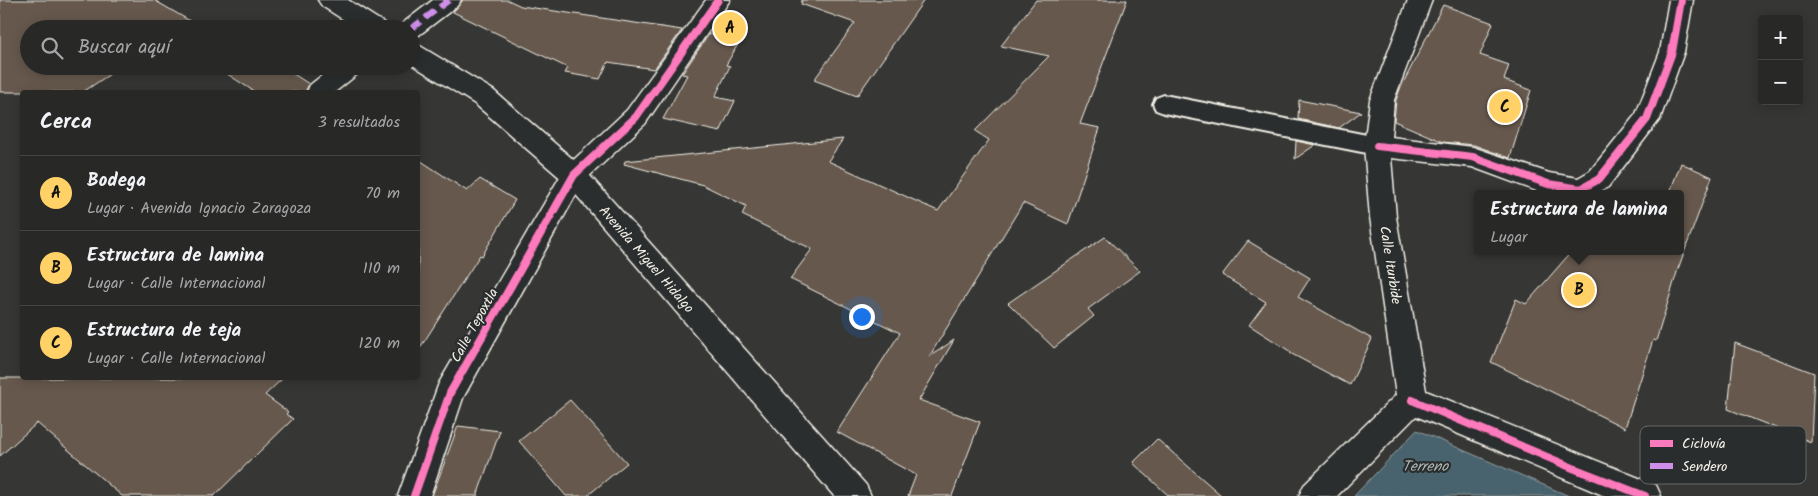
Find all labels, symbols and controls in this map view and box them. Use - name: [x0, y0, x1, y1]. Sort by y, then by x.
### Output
- pin: A: [714, 9, 746, 47]
- map controls: [1758, 15, 1803, 105]
- button: +: [1758, 15, 1803, 60]
- search box: [20, 20, 420, 75]
- text: Buscar aquí: [78, 33, 170, 63]
- icon: search: [38, 34, 66, 62]
- button: −: [1758, 60, 1803, 105]
- pin: C: [1489, 88, 1521, 126]
- text: Cerca: [40, 106, 92, 139]
- text: 3 resultados: [318, 110, 400, 135]
- text: Bodega: [87, 166, 146, 196]
- text: A: [51, 181, 61, 206]
- text: 70 m: [365, 181, 400, 206]
- popup: [1474, 190, 1684, 255]
- text: Estructura de lamina: [1490, 195, 1668, 225]
- text: Lugar · Avenida Ignacio Zaragoza: [87, 196, 311, 221]
- street label: Avenida Miguel Hidalgo: [593, 201, 699, 318]
- street label: Calle Iturbide: [1373, 225, 1407, 306]
- text: Lugar: [1490, 225, 1527, 250]
- text: Estructura de lamina: [87, 241, 264, 271]
- text: B: [51, 256, 61, 281]
- text: 110 m: [363, 256, 400, 281]
- text: Lugar · Calle Internacional: [87, 271, 265, 296]
- pin: B: [1563, 271, 1595, 309]
- street label: Calle Tepoxtla: [445, 284, 504, 367]
- your location: [849, 304, 875, 330]
- text: Estructura de teja: [87, 316, 241, 346]
- text: C: [51, 331, 61, 356]
- text: 120 m: [359, 331, 400, 356]
- text: Lugar · Calle Internacional: [87, 346, 265, 371]
- legend: [1640, 426, 1806, 484]
- text: Ciclovía: [1682, 433, 1726, 455]
- water label: Terreno: [1402, 455, 1449, 479]
- text: Sendero: [1682, 456, 1727, 478]

